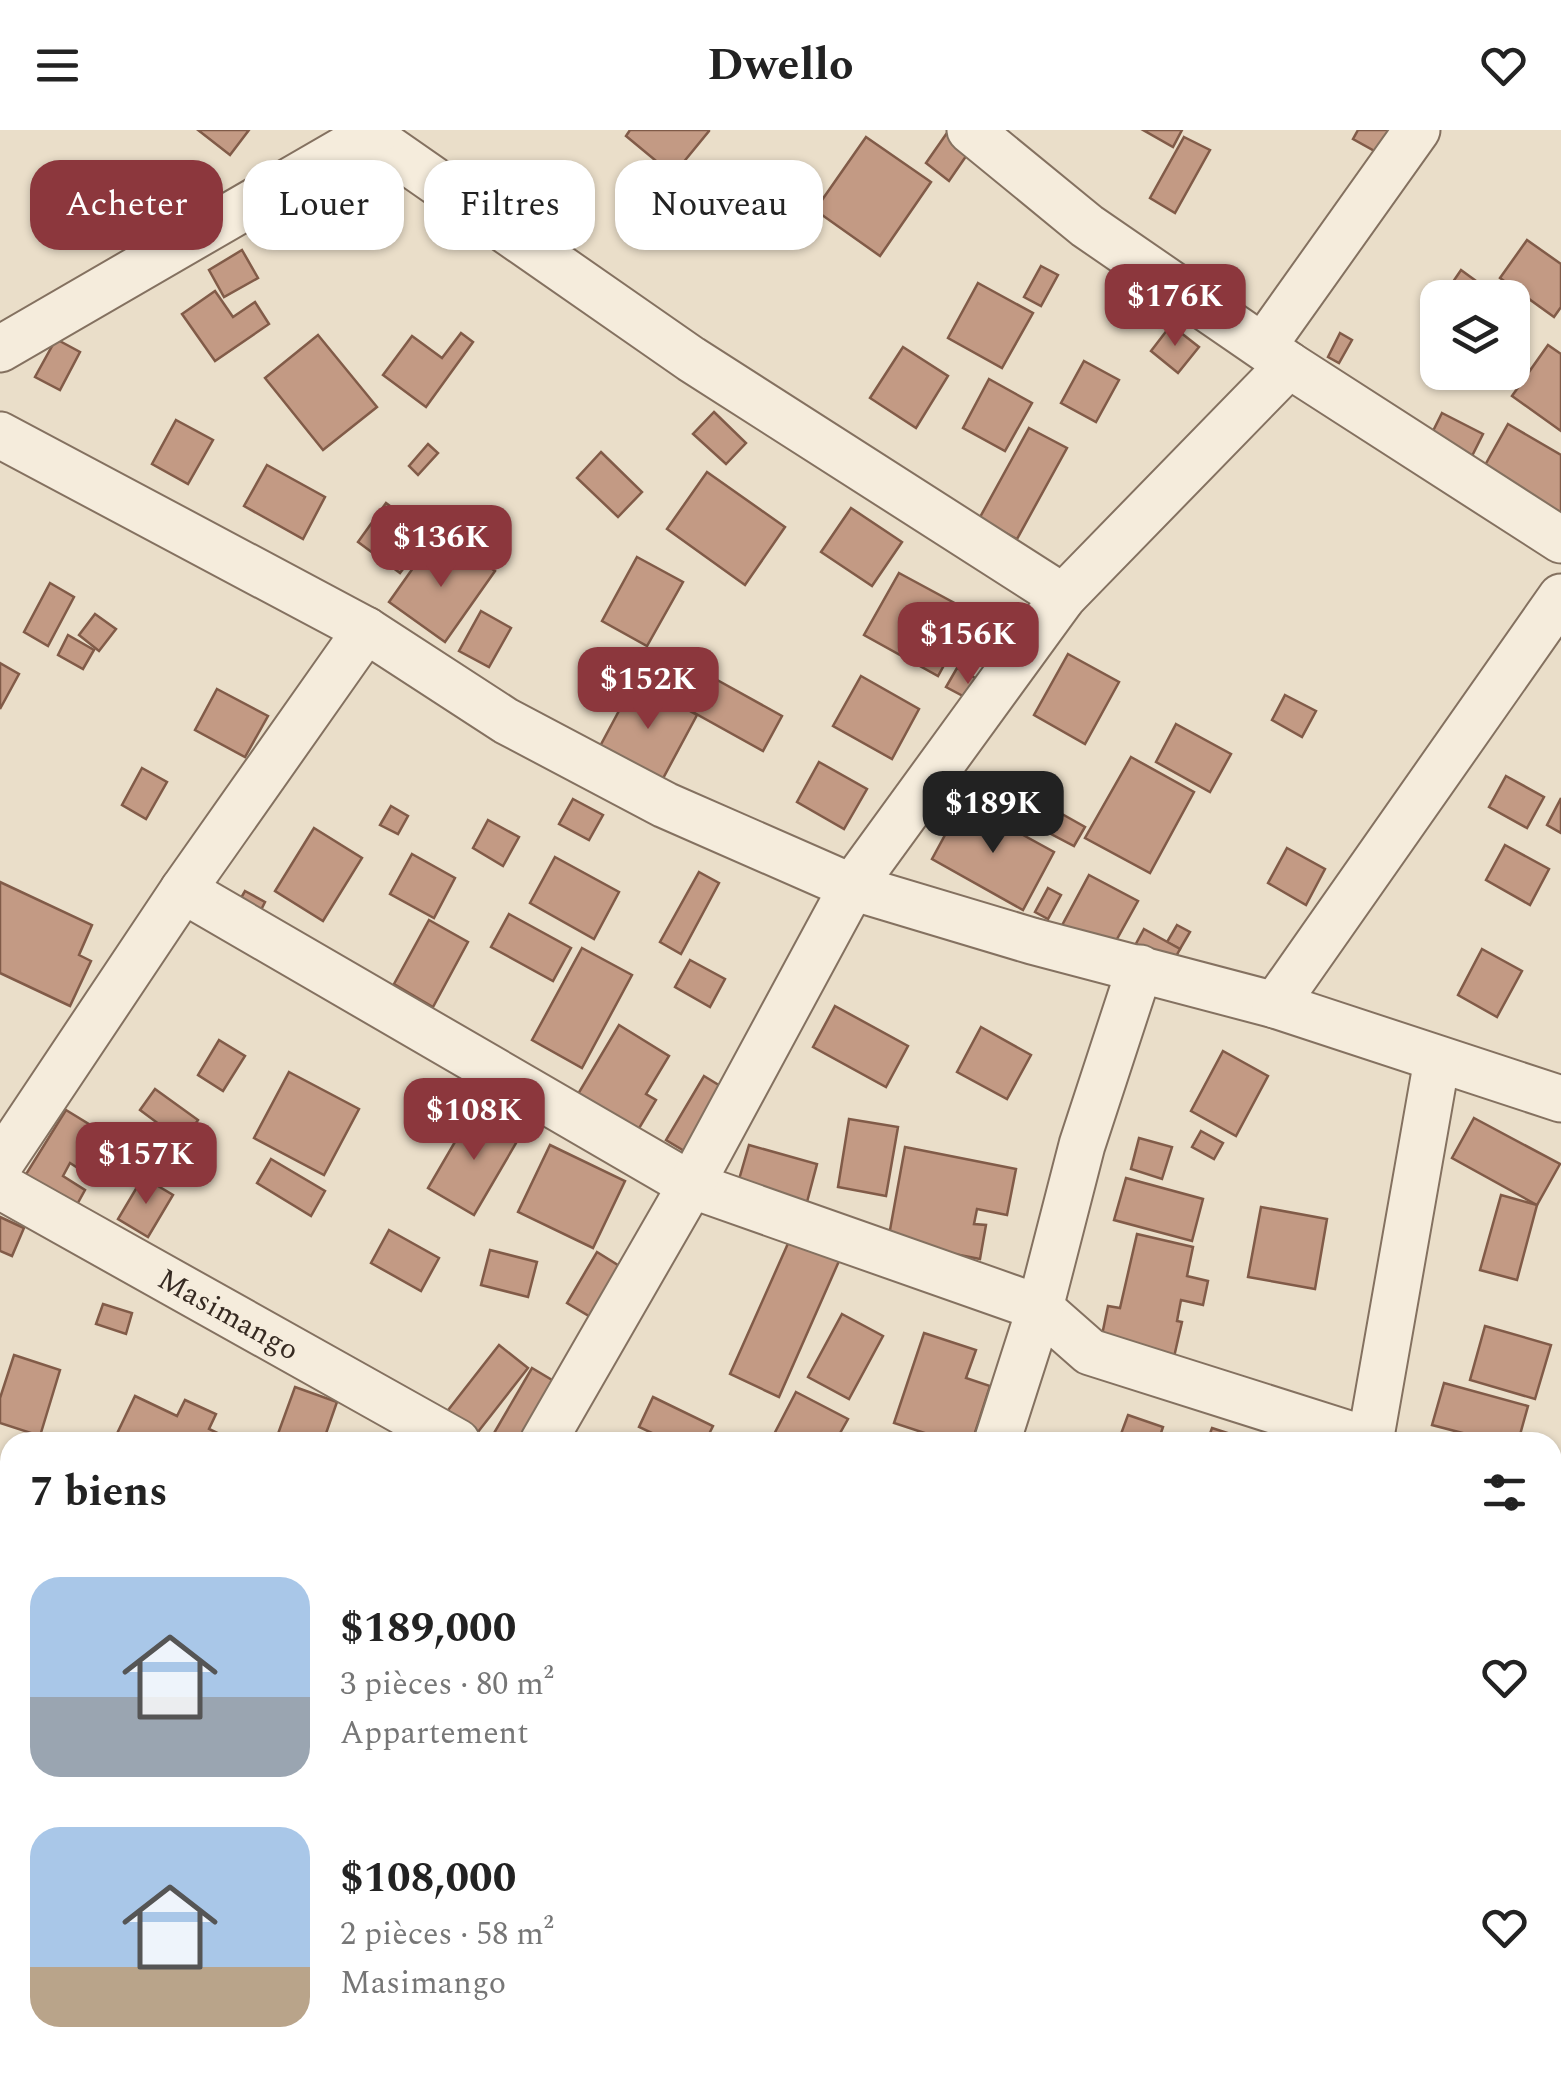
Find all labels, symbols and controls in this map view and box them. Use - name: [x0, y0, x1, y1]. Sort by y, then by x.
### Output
- text: Dwello: [707, 31, 854, 100]
- icon: menu: [30, 38, 85, 93]
- icon: heart: [1476, 38, 1531, 93]
- chip: Acheter: [30, 160, 223, 250]
- chip: Louer: [243, 160, 404, 250]
- chip: Filtres: [424, 160, 595, 250]
- chip: Nouveau: [615, 160, 823, 250]
- pin: $176K: [1105, 264, 1245, 349]
- text: $176K: [1127, 272, 1223, 321]
- map controls: [1420, 280, 1530, 390]
- button: layers: [1420, 280, 1530, 390]
- pin: $136K: [371, 505, 511, 590]
- text: $136K: [393, 513, 489, 562]
- pin: $156K: [898, 602, 1038, 687]
- text: $156K: [920, 610, 1016, 659]
- pin: $152K: [578, 647, 718, 732]
- text: $152K: [600, 655, 696, 704]
- pin: $189K: [923, 771, 1063, 856]
- text: $189K: [945, 779, 1041, 828]
- pin: $108K: [404, 1078, 544, 1163]
- text: $108K: [426, 1086, 522, 1135]
- pin: $157K: [76, 1122, 216, 1207]
- text: $157K: [98, 1130, 194, 1179]
- street label: Masimango: [149, 1257, 307, 1373]
- text: 7 biens: [30, 1461, 168, 1524]
- icon: filters: [1477, 1465, 1532, 1520]
- text: $189,000: [340, 1597, 516, 1660]
- icon: home: [110, 1617, 230, 1737]
- icon: heart: [1477, 1650, 1532, 1705]
- text: 3 pièces · 80 m²: [340, 1660, 554, 1709]
- text: Appartement: [340, 1709, 529, 1758]
- text: $108,000: [340, 1847, 516, 1910]
- icon: home: [110, 1867, 230, 1987]
- icon: heart: [1477, 1900, 1532, 1955]
- text: 2 pièces · 58 m²: [340, 1910, 554, 1959]
- text: Masimango: [340, 1959, 506, 2008]

